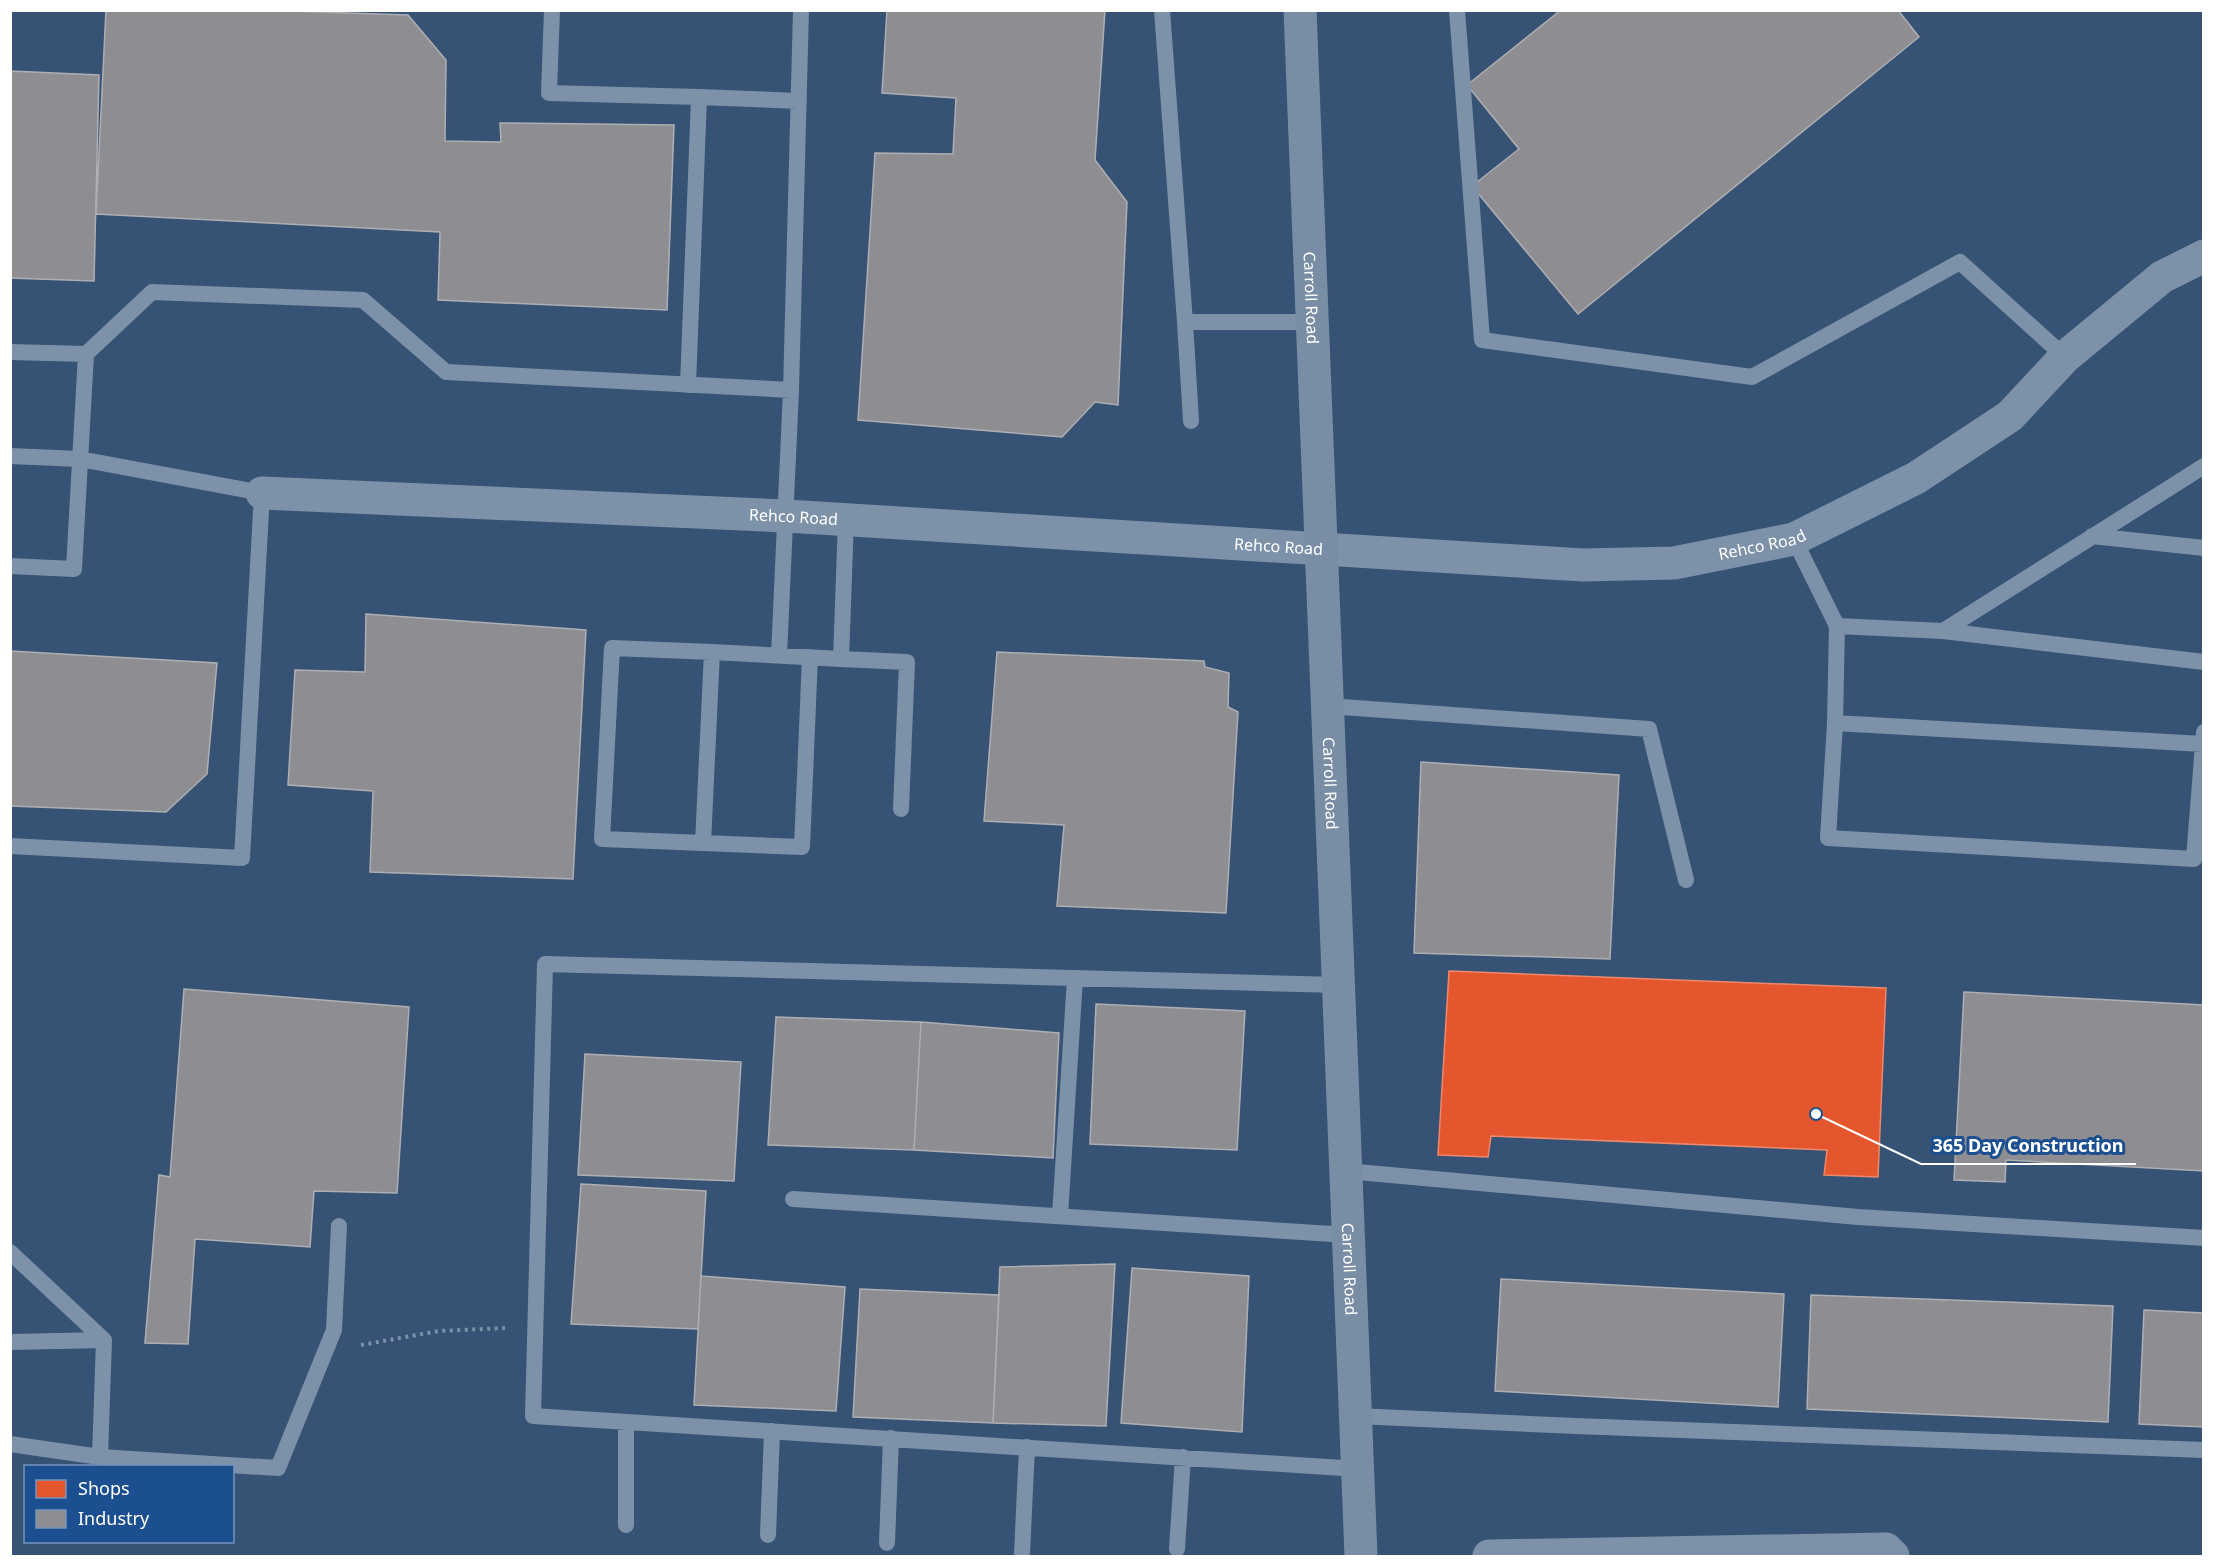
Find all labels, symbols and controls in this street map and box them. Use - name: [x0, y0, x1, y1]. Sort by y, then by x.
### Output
- street label: Carroll Road: [1299, 251, 1324, 344]
- street label: Rehco Road: [749, 503, 839, 530]
- street label: Rehco Road: [1716, 524, 1810, 565]
- street label: Rehco Road: [1234, 533, 1324, 560]
- street label: Carroll Road: [1318, 737, 1343, 830]
- callout: 365 Day Construction: [1921, 1128, 2136, 1164]
- text: 365 Day Construction: [1932, 1133, 2124, 1157]
- street label: Carroll Road: [1337, 1222, 1362, 1316]
- legend: [24, 1465, 234, 1543]
- text: Shops: [78, 1476, 130, 1500]
- text: Industry: [78, 1506, 150, 1530]

